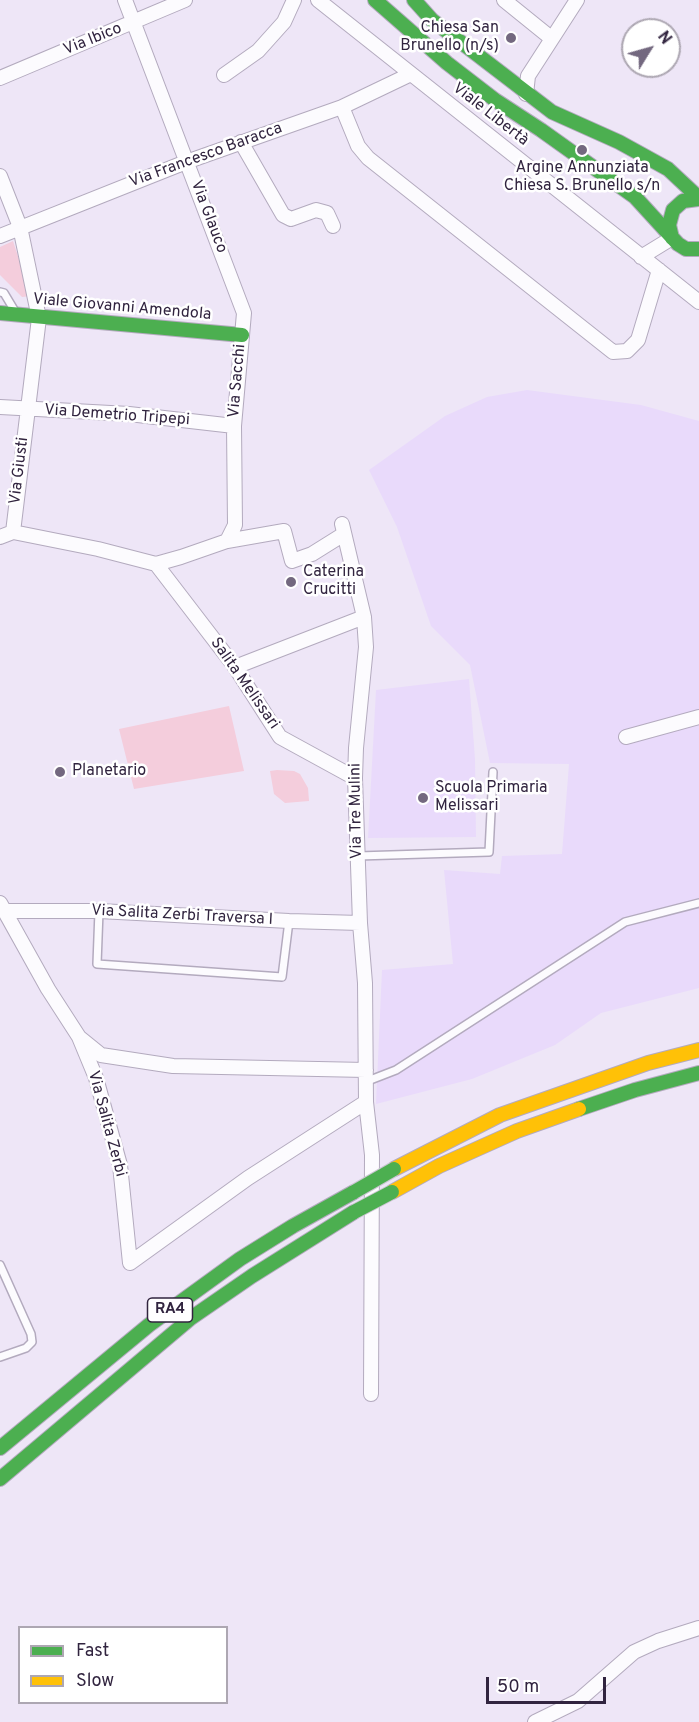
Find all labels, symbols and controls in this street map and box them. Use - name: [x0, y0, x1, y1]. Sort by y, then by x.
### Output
- north arrow: [621, 18, 681, 78]
- place label: Chiesa San Brunello (n/s): [400, 19, 499, 57]
- street label: Via Ibico: [61, 20, 125, 60]
- text: N: [652, 28, 675, 49]
- marker: Chiesa San Brunello (n/s): [504, 31, 518, 45]
- street label: Viale Libertà: [448, 79, 532, 151]
- street label: Via Francesco Baracca: [127, 119, 285, 193]
- marker: Argine Annunziata Chiesa S. Brunello s/n: [575, 143, 589, 157]
- place label: Argine Annunziata Chiesa S. Brunello s/n: [504, 159, 660, 197]
- street label: Via Glauco: [185, 178, 231, 256]
- street label: Viale Giovanni Amendola: [32, 291, 212, 325]
- street label: Via Sacchi: [225, 343, 251, 419]
- street label: Via Demetrio Tripepi: [43, 401, 191, 431]
- street label: Via Giusti: [6, 436, 34, 506]
- place label: Caterina Crucitti: [303, 563, 364, 601]
- marker: Caterina Crucitti: [284, 575, 298, 589]
- street label: Salita Melissari: [205, 634, 283, 734]
- place label: Planetario: [72, 762, 146, 782]
- street label: Via Tre Mulini: [347, 763, 367, 859]
- marker: Planetario: [53, 765, 67, 779]
- place label: Scuola Primaria Melissari: [435, 779, 548, 817]
- marker: Scuola Primaria Melissari: [416, 791, 430, 805]
- street label: Via Salita Zerbi Traversa I: [91, 902, 273, 930]
- street label: Via Salita Zerbi: [83, 1069, 129, 1179]
- road number: RA4: [148, 1298, 192, 1322]
- legend: [18, 1626, 228, 1704]
- text: Fast: [76, 1640, 109, 1663]
- scale bar: [489, 1665, 609, 1703]
- text: Slow: [76, 1670, 114, 1693]
- text: 50 m: [497, 1676, 539, 1699]

